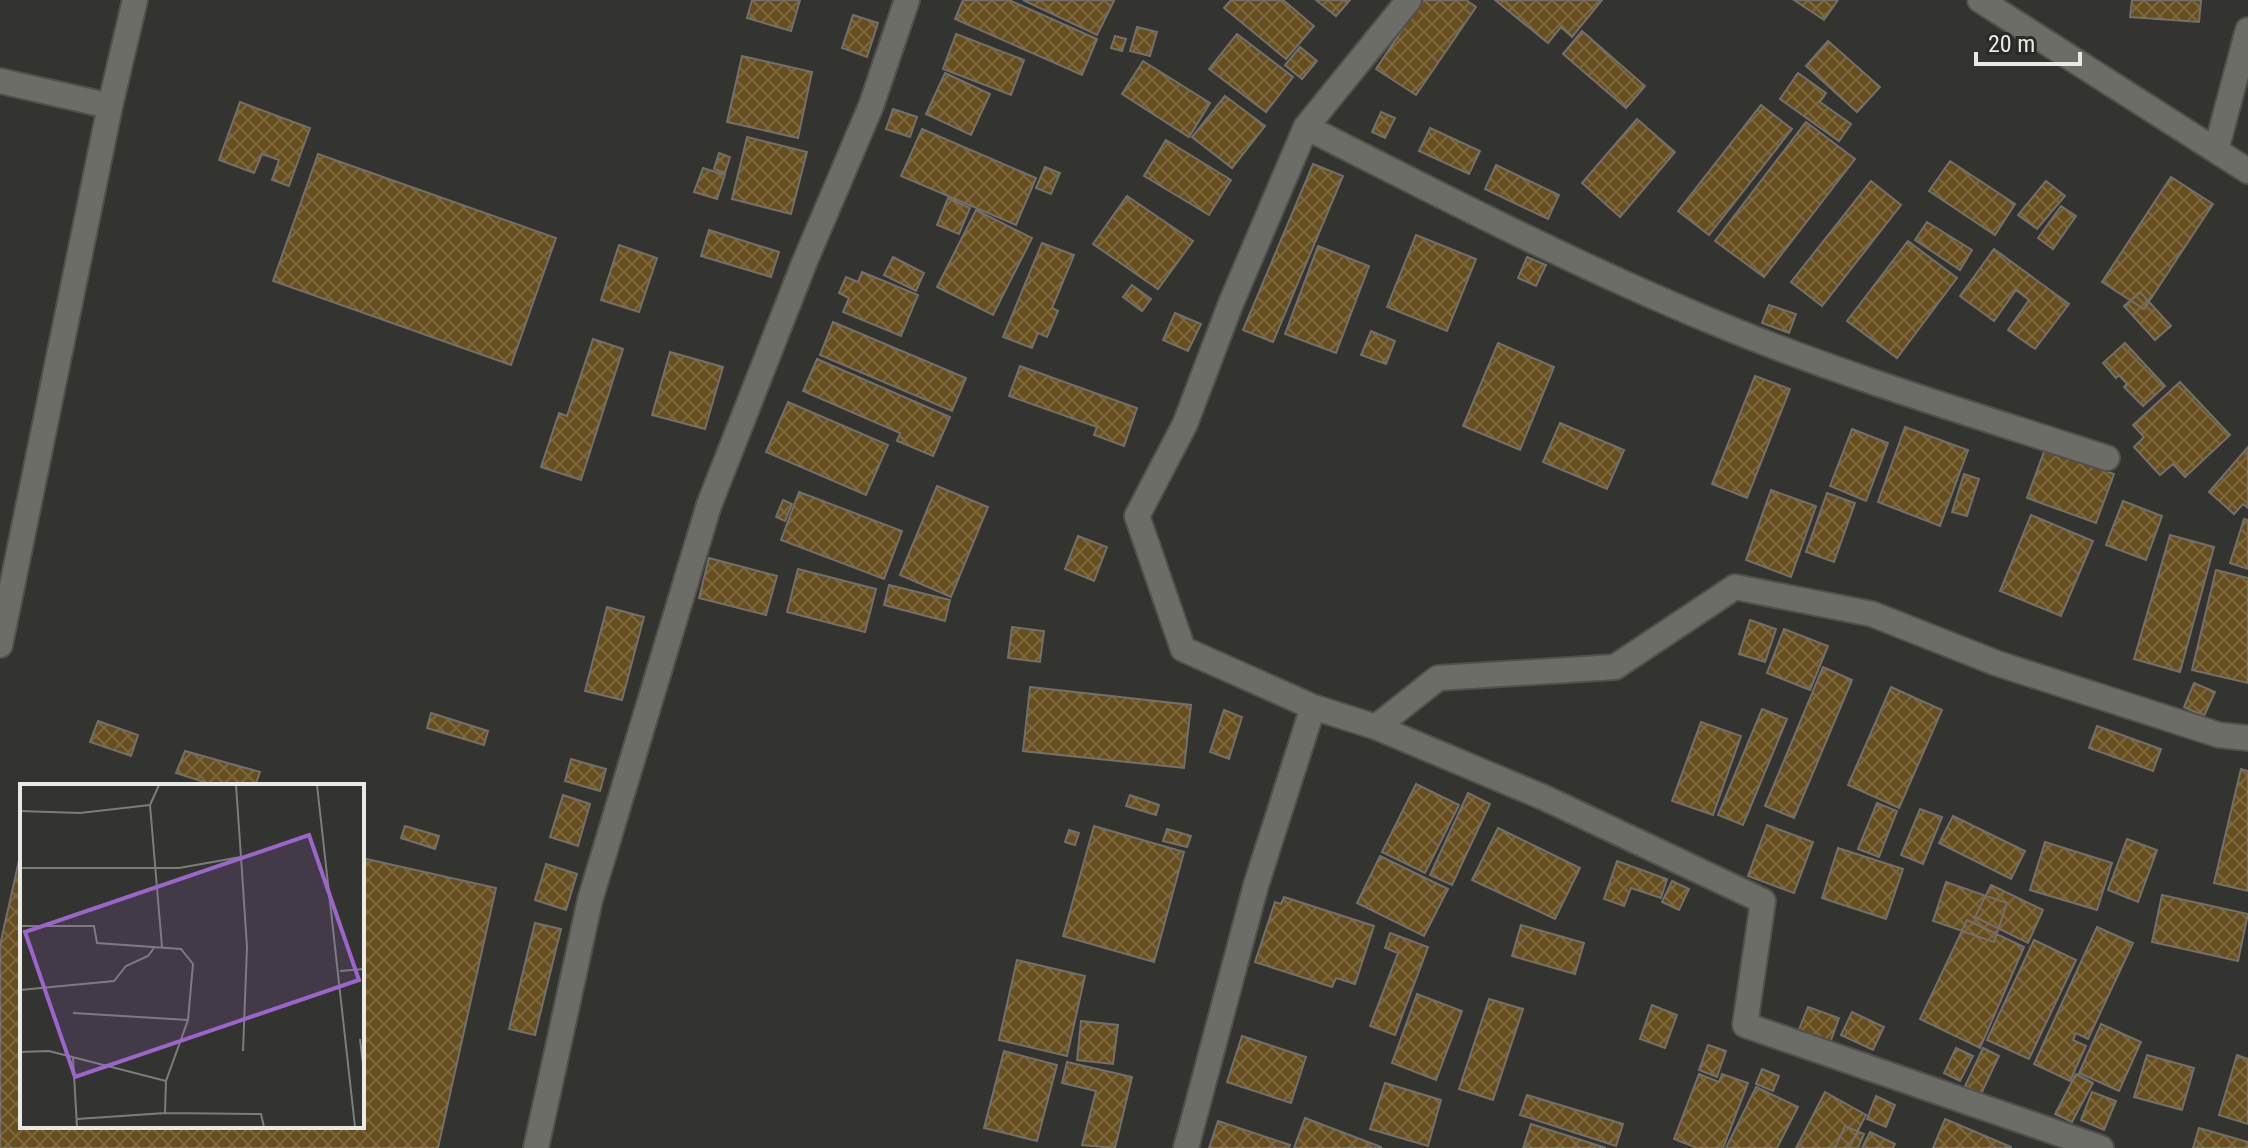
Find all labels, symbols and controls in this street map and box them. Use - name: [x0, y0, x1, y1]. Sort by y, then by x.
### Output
- scale bar: [1976, 16, 2080, 66]
- text: 20 m: [1988, 30, 2035, 58]
- inset map: [20, 784, 364, 1128]

